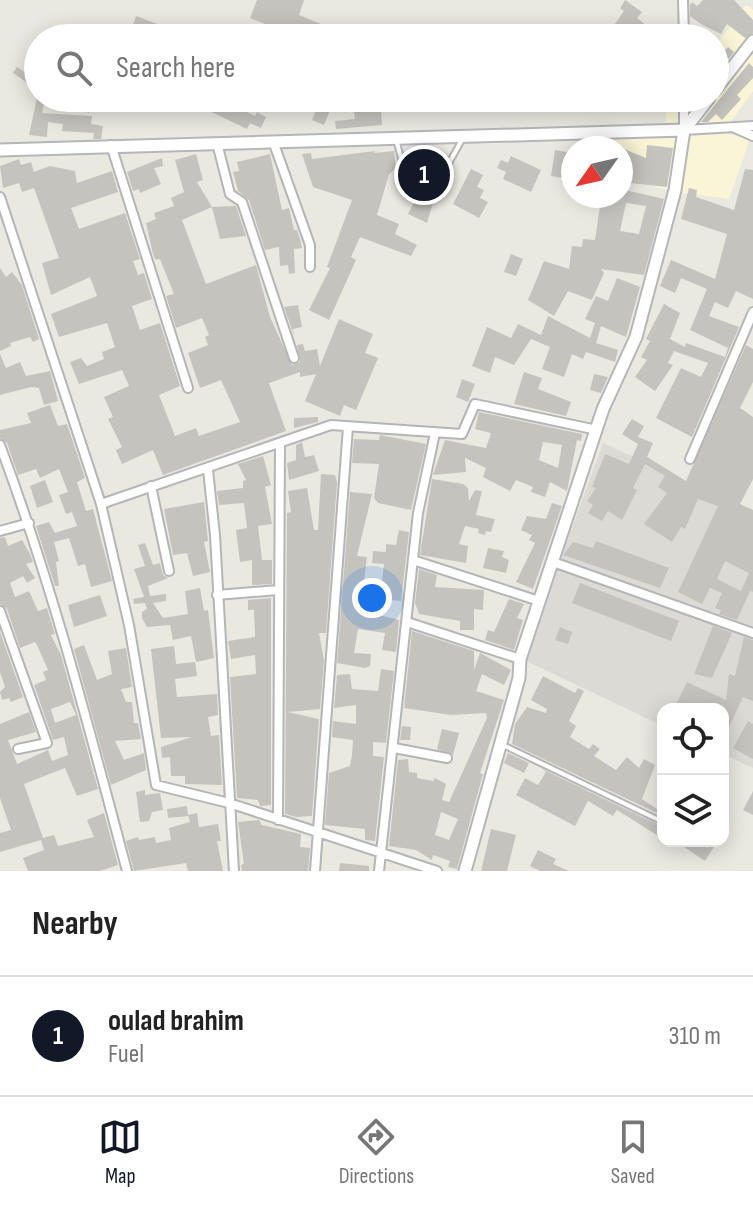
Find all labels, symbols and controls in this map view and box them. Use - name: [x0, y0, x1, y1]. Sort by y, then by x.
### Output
- search box: [24, 24, 729, 112]
- icon: search: [52, 46, 96, 90]
- text: Search here: [116, 50, 235, 86]
- north arrow: [561, 136, 633, 208]
- pin: 1: [398, 145, 450, 205]
- your location: [352, 578, 392, 618]
- map controls: [657, 703, 729, 847]
- button: locate: [657, 703, 729, 775]
- button: layers: [657, 775, 729, 847]
- text: Nearby: [32, 903, 118, 944]
- text: oulad brahim: [108, 1003, 244, 1039]
- text: 1: [53, 1021, 63, 1052]
- text: 310 m: [669, 1021, 721, 1052]
- text: Fuel: [108, 1039, 144, 1070]
- tab: Map: [98, 1115, 142, 1190]
- tab: Directions: [339, 1115, 414, 1190]
- tab: Saved: [611, 1115, 655, 1190]

